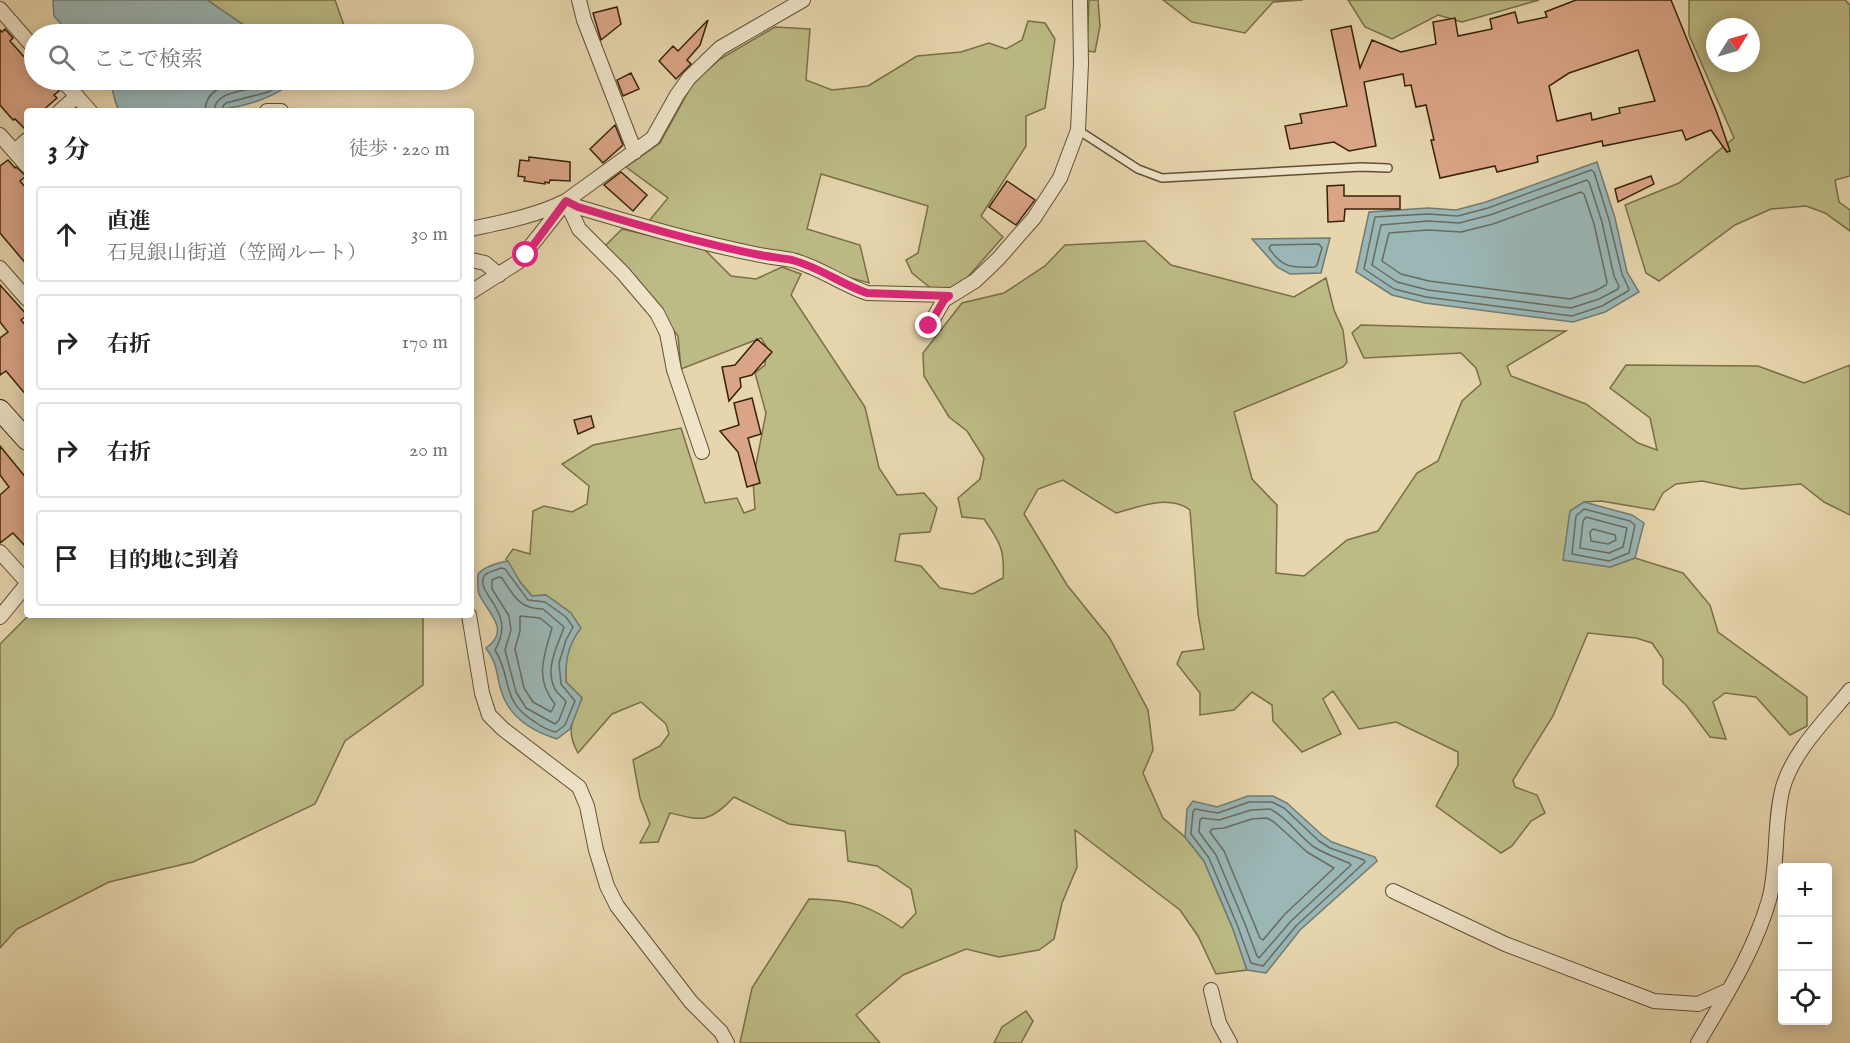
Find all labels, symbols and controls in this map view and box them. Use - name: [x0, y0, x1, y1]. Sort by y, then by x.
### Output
- north arrow: [1706, 18, 1760, 72]
- search box: [24, 24, 474, 90]
- icon: search: [45, 41, 78, 74]
- text: ここで検索: [93, 46, 203, 74]
- text: 3 分: [48, 134, 89, 167]
- text: 徒歩 · 220 m: [348, 137, 450, 162]
- text: 直進: [107, 208, 151, 236]
- icon: ahead: [50, 218, 83, 251]
- text: 30 m: [411, 222, 448, 247]
- text: 石見銀山街道（笠岡ルート）: [107, 241, 367, 266]
- route start: [512, 241, 538, 267]
- route end: [915, 312, 941, 338]
- icon: right: [50, 326, 83, 359]
- text: 170 m: [402, 330, 448, 355]
- text: 右折: [107, 331, 151, 359]
- icon: right: [50, 434, 83, 467]
- text: 20 m: [409, 438, 448, 463]
- text: 右折: [107, 439, 151, 467]
- icon: arrive: [50, 542, 83, 575]
- text: 目的地に到着: [107, 547, 239, 575]
- map controls: [1778, 863, 1832, 1025]
- button: +: [1778, 863, 1832, 917]
- button: −: [1778, 917, 1832, 971]
- button: locate: [1778, 971, 1832, 1025]

